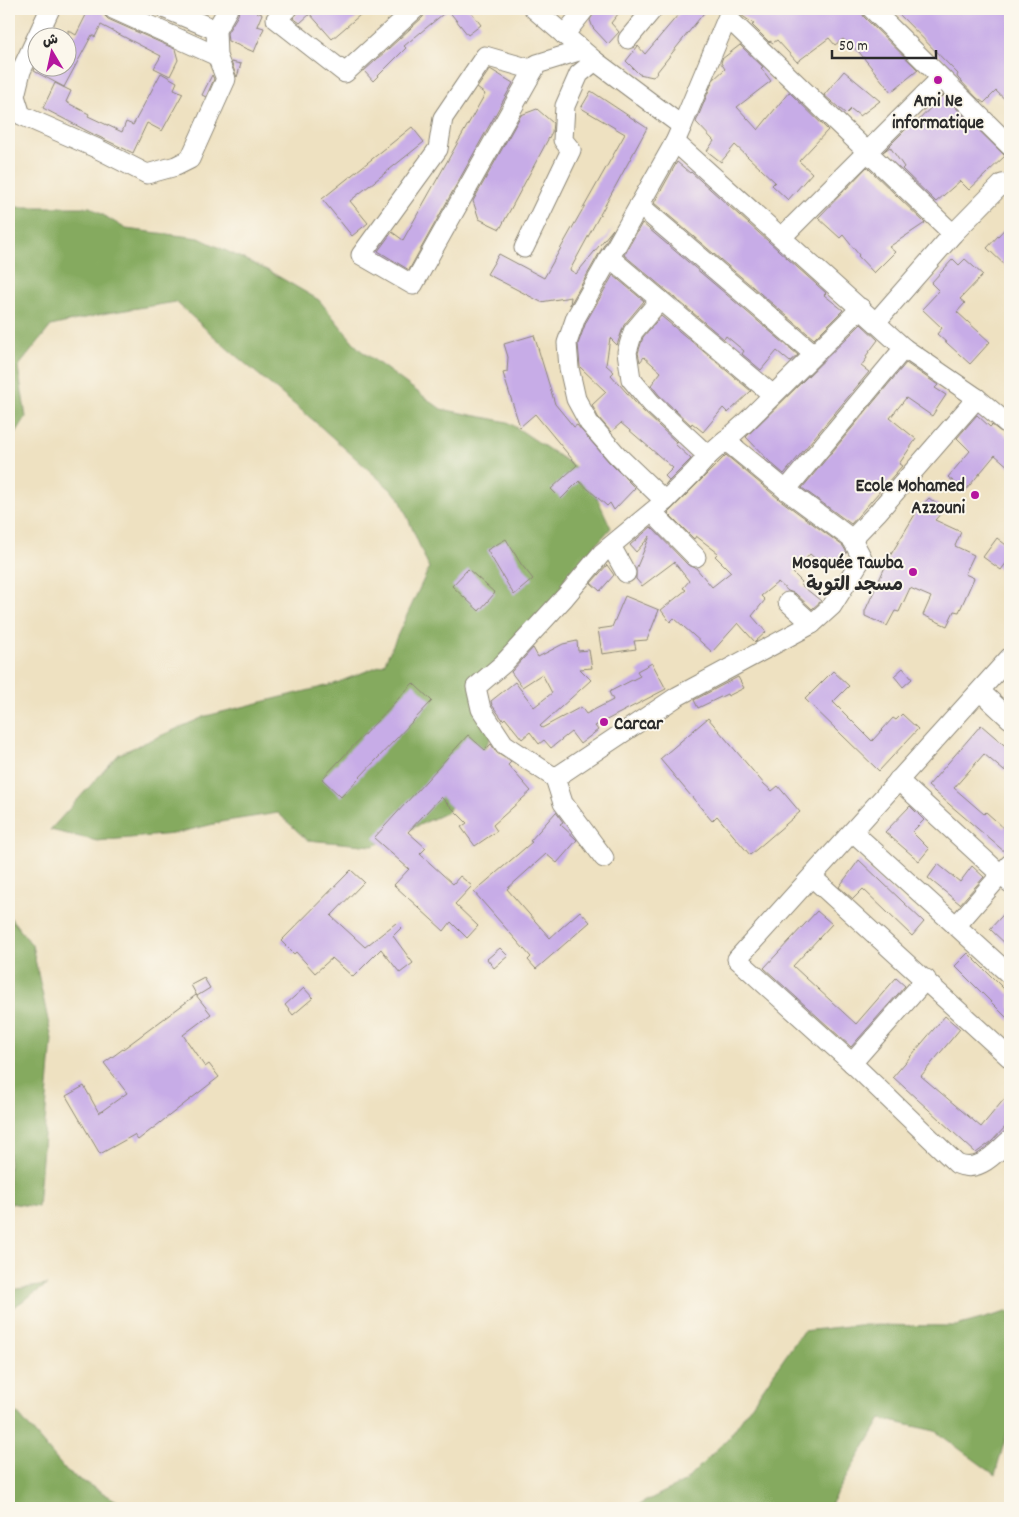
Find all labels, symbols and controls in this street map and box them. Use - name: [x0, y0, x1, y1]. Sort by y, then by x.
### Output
- north arrow: [28, 28, 78, 78]
- scale bar: [832, 28, 935, 60]
- text: ش: [41, 30, 59, 52]
- text: 50 m: [839, 36, 868, 58]
- marker: Ami Ne informatique: [932, 74, 944, 86]
- place label: Ami Ne informatique: [892, 89, 984, 138]
- place label: Ecole Mohamed Azzouni: [856, 474, 966, 523]
- marker: Ecole Mohamed Azzouni: [969, 489, 981, 501]
- place label: Mosquée Tawba مسجد التوبة: [792, 551, 904, 600]
- marker: Mosquée Tawba مسجد التوبة: [907, 566, 919, 578]
- place label: Carcar: [614, 712, 664, 739]
- marker: Carcar: [598, 716, 610, 728]

